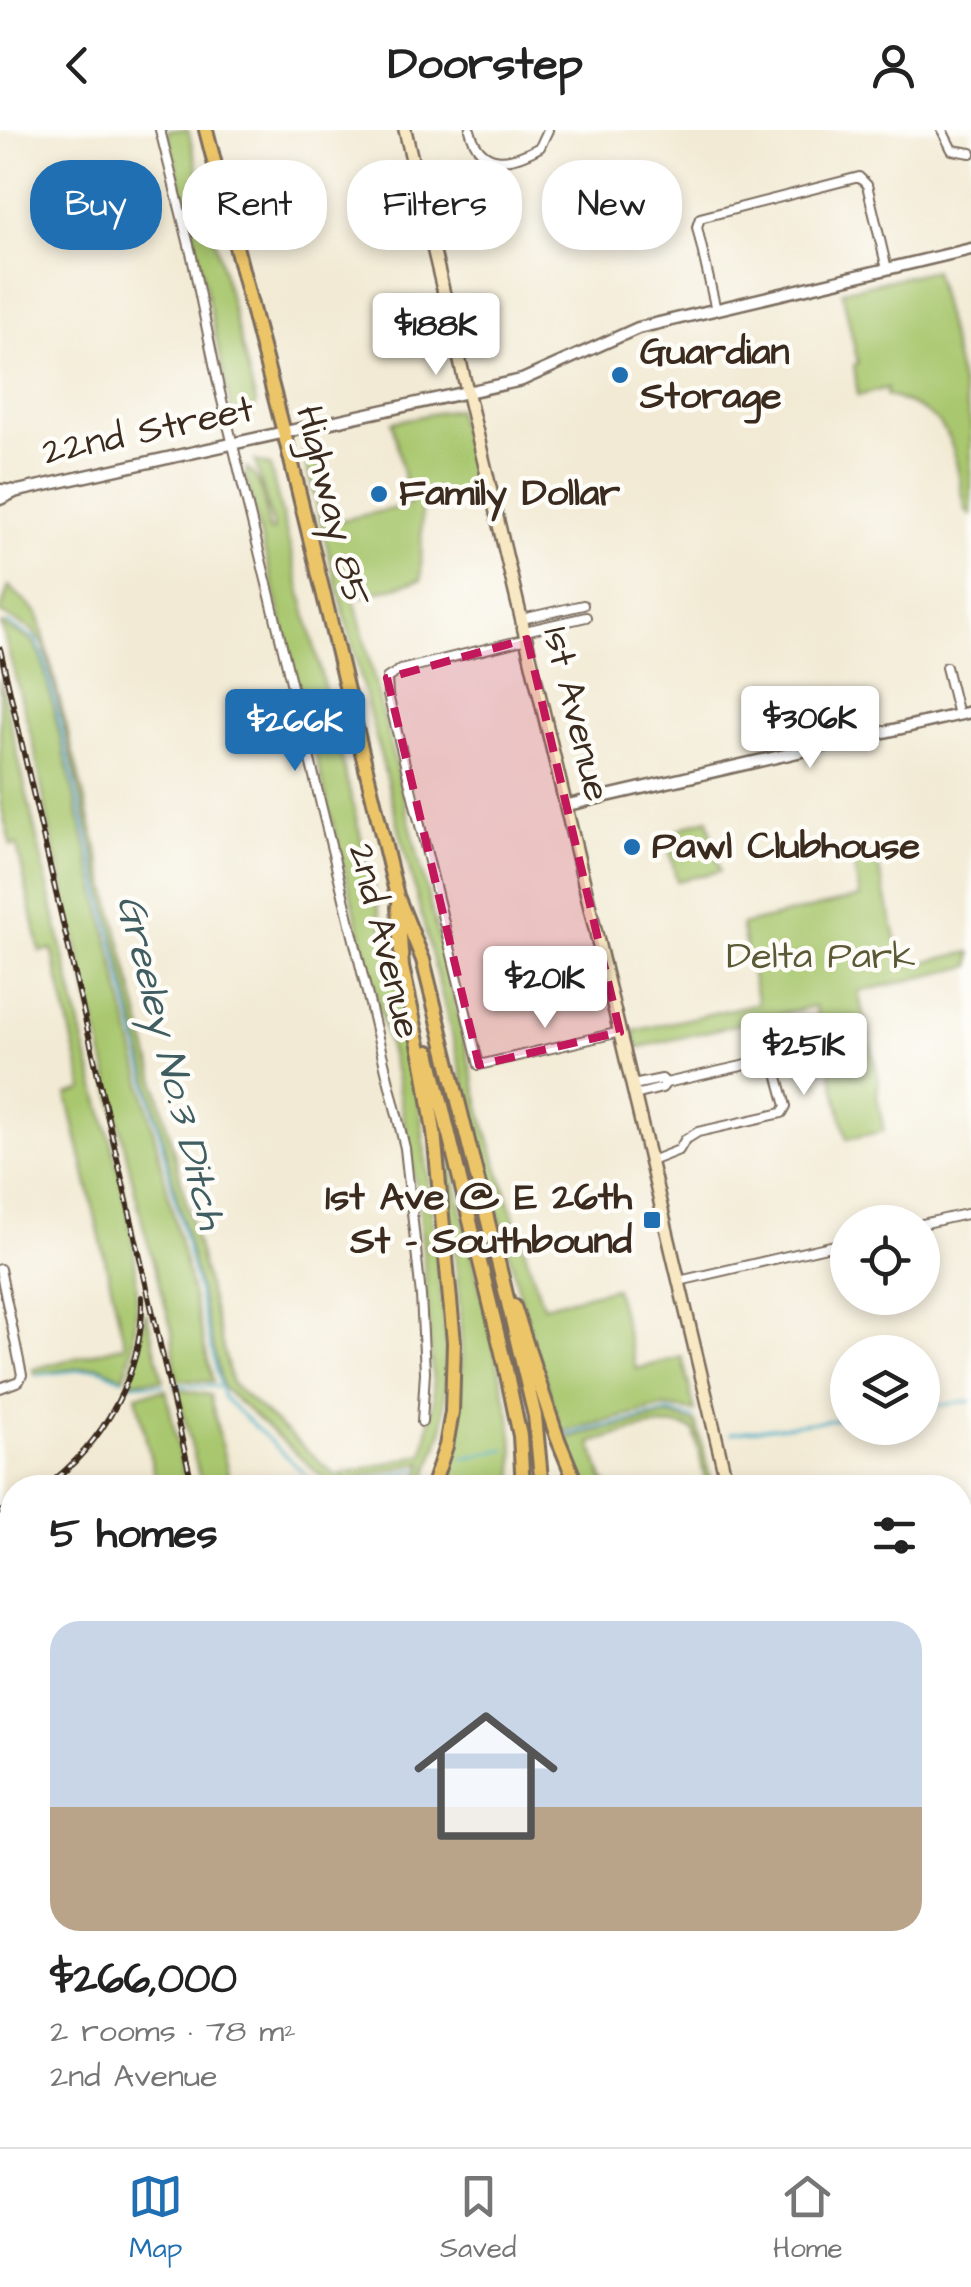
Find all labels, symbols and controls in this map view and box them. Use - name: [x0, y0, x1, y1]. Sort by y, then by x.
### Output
- text: Doorstep: [388, 34, 583, 96]
- icon: back: [50, 38, 105, 93]
- icon: person: [866, 38, 921, 93]
- chip: Buy: [30, 160, 162, 250]
- chip: Rent: [182, 160, 327, 250]
- chip: Filters: [347, 160, 522, 250]
- chip: New: [542, 160, 682, 250]
- pin: $188K: [366, 293, 506, 378]
- text: $188K: [395, 303, 477, 348]
- place label: Guardian Storage: [639, 327, 789, 424]
- marker: Guardian Storage: [609, 364, 631, 386]
- street label: 22nd Street: [38, 383, 258, 479]
- street label: Highway 85: [281, 400, 382, 612]
- place label: Family Dollar: [399, 468, 620, 522]
- marker: Family Dollar: [368, 483, 390, 505]
- street label: 1st Avenue: [529, 621, 623, 807]
- pin: $306K: [740, 686, 880, 771]
- pin: $266K: [225, 689, 365, 774]
- text: $306K: [763, 696, 857, 741]
- text: $266K: [247, 699, 343, 744]
- place label: Pawl Clubhouse: [652, 821, 920, 873]
- marker: Pawl Clubhouse: [621, 836, 643, 858]
- street label: 2nd Avenue: [335, 838, 433, 1044]
- water label: Greeley No.3 Ditch: [101, 890, 239, 1237]
- park label: Delta Park: [727, 931, 915, 983]
- pin: $201K: [475, 946, 615, 1031]
- text: $201K: [505, 956, 585, 1001]
- pin: $251K: [734, 1013, 874, 1098]
- text: $251K: [763, 1023, 845, 1068]
- place label: 1st Ave @ E 26th St - Southbound: [325, 1172, 633, 1268]
- map controls: [830, 1205, 940, 1445]
- button: locate: [830, 1205, 940, 1315]
- marker: 1st Ave @ E 26th St - Southbound: [641, 1209, 663, 1231]
- button: layers: [830, 1335, 940, 1445]
- text: 5 homes: [50, 1506, 217, 1564]
- icon: filters: [867, 1508, 922, 1563]
- icon: home: [396, 1686, 576, 1866]
- text: $266,000: [50, 1951, 237, 2009]
- text: 2 rooms · 78 m²: [50, 2009, 296, 2054]
- text: 2nd Avenue: [50, 2054, 218, 2099]
- tab: Map: [128, 2169, 183, 2268]
- tab: Saved: [440, 2169, 516, 2268]
- tab: Home: [773, 2169, 843, 2268]

